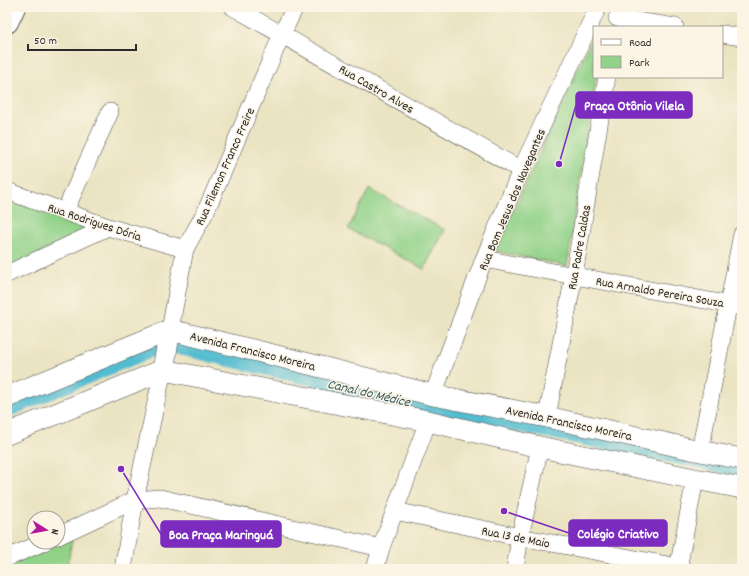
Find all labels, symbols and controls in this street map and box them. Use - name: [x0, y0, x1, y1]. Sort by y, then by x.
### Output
- scale bar: [28, 26, 136, 52]
- legend: [593, 26, 723, 78]
- text: 50 m: [34, 33, 57, 50]
- text: Road: [629, 35, 651, 52]
- text: Park: [629, 55, 650, 72]
- street label: Rua Castro Alves: [335, 61, 417, 119]
- callout: Praça Otônio Vilela: [576, 92, 692, 118]
- text: Praça Otônio Vilela: [584, 97, 685, 117]
- street label: Rua Filemon Franco Freire: [192, 105, 261, 229]
- street label: Rua Bom Jesus dos Navegantes: [475, 126, 552, 274]
- street label: Rua Rodrigues Dória: [45, 199, 144, 248]
- street label: Rua Padre Caldas: [564, 203, 597, 291]
- street label: Rua Arnaldo Pereira Souza: [594, 273, 726, 314]
- street label: Avenida Francisco Moreira: [188, 328, 318, 377]
- water label: Canal do Médice: [325, 375, 413, 413]
- street label: Avenida Francisco Moreira: [503, 402, 634, 447]
- north arrow: [26, 510, 66, 550]
- callout: Colégio Criativo: [569, 520, 667, 546]
- callout: Boa Praça Maringuá: [161, 521, 281, 547]
- street label: Rua 13 de Maio: [480, 523, 552, 554]
- text: Colégio Criativo: [577, 525, 659, 545]
- text: Boa Praça Maringuá: [169, 526, 274, 546]
- text: N: [45, 527, 62, 536]

